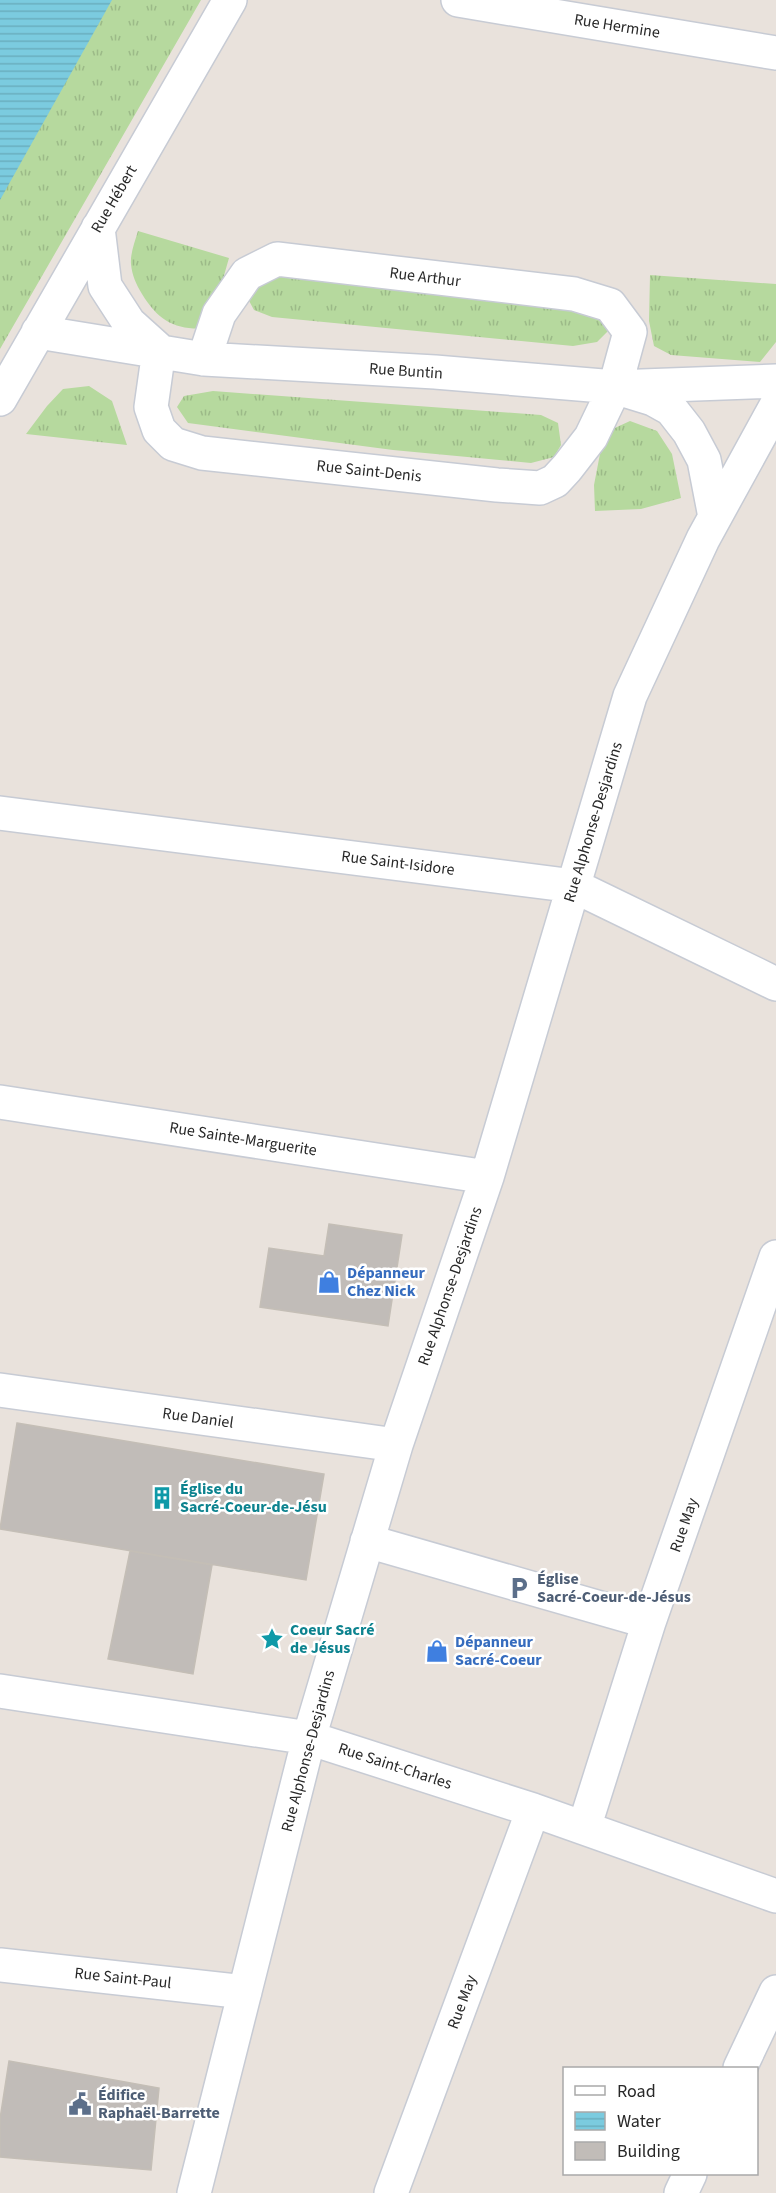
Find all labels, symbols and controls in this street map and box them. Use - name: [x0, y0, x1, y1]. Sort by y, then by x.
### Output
- street label: Rue Hermine: [572, 8, 662, 44]
- street label: Rue Hébert: [86, 160, 143, 237]
- street label: Rue Arthur: [388, 262, 462, 292]
- street label: Rue Buntin: [368, 357, 444, 385]
- street label: Rue Saint-Denis: [315, 455, 423, 487]
- street label: Rue Alphonse-Desjardins: [558, 739, 628, 905]
- street label: Rue Saint-Isidore: [340, 845, 456, 881]
- street label: Rue Sainte-Marguerite: [168, 1116, 318, 1162]
- street label: Rue Alphonse-Desjardins: [412, 1203, 488, 1368]
- place label: Dépanneur Chez Nick: [347, 1262, 426, 1302]
- shop icon: Dépanneur Chez Nick: [316, 1269, 342, 1295]
- street label: Rue Daniel: [161, 1402, 235, 1434]
- place label: Église du Sacré-Coeur-de-Jésu: [180, 1478, 327, 1518]
- building icon: Église du Sacré-Coeur-de-Jésu: [149, 1485, 175, 1511]
- street label: Rue May: [664, 1494, 704, 1555]
- place label: Église Sacré-Coeur-de-Jésus: [537, 1568, 691, 1608]
- parking icon: Église Sacré-Coeur-de-Jésus: [506, 1575, 532, 1601]
- place label: Coeur Sacré de Jésus: [290, 1619, 374, 1659]
- place icon: Coeur Sacré de Jésus: [259, 1626, 285, 1652]
- place label: Dépanneur Sacré-Coeur: [455, 1631, 542, 1671]
- shop icon: Dépanneur Sacré-Coeur: [424, 1638, 450, 1664]
- street label: Rue Alphonse-Desjardins: [276, 1667, 340, 1834]
- street label: Rue Saint-Charles: [335, 1737, 455, 1795]
- street label: Rue Saint-Paul: [73, 1962, 173, 1994]
- street label: Rue May: [442, 1971, 482, 2032]
- legend: [563, 2067, 758, 2175]
- text: Road: [617, 2079, 656, 2104]
- place label: Édifice Raphaël-Barrette: [98, 2084, 220, 2124]
- public building icon: Édifice Raphaël-Barrette: [67, 2091, 93, 2117]
- text: Water: [617, 2109, 661, 2134]
- text: Building: [617, 2139, 680, 2164]

